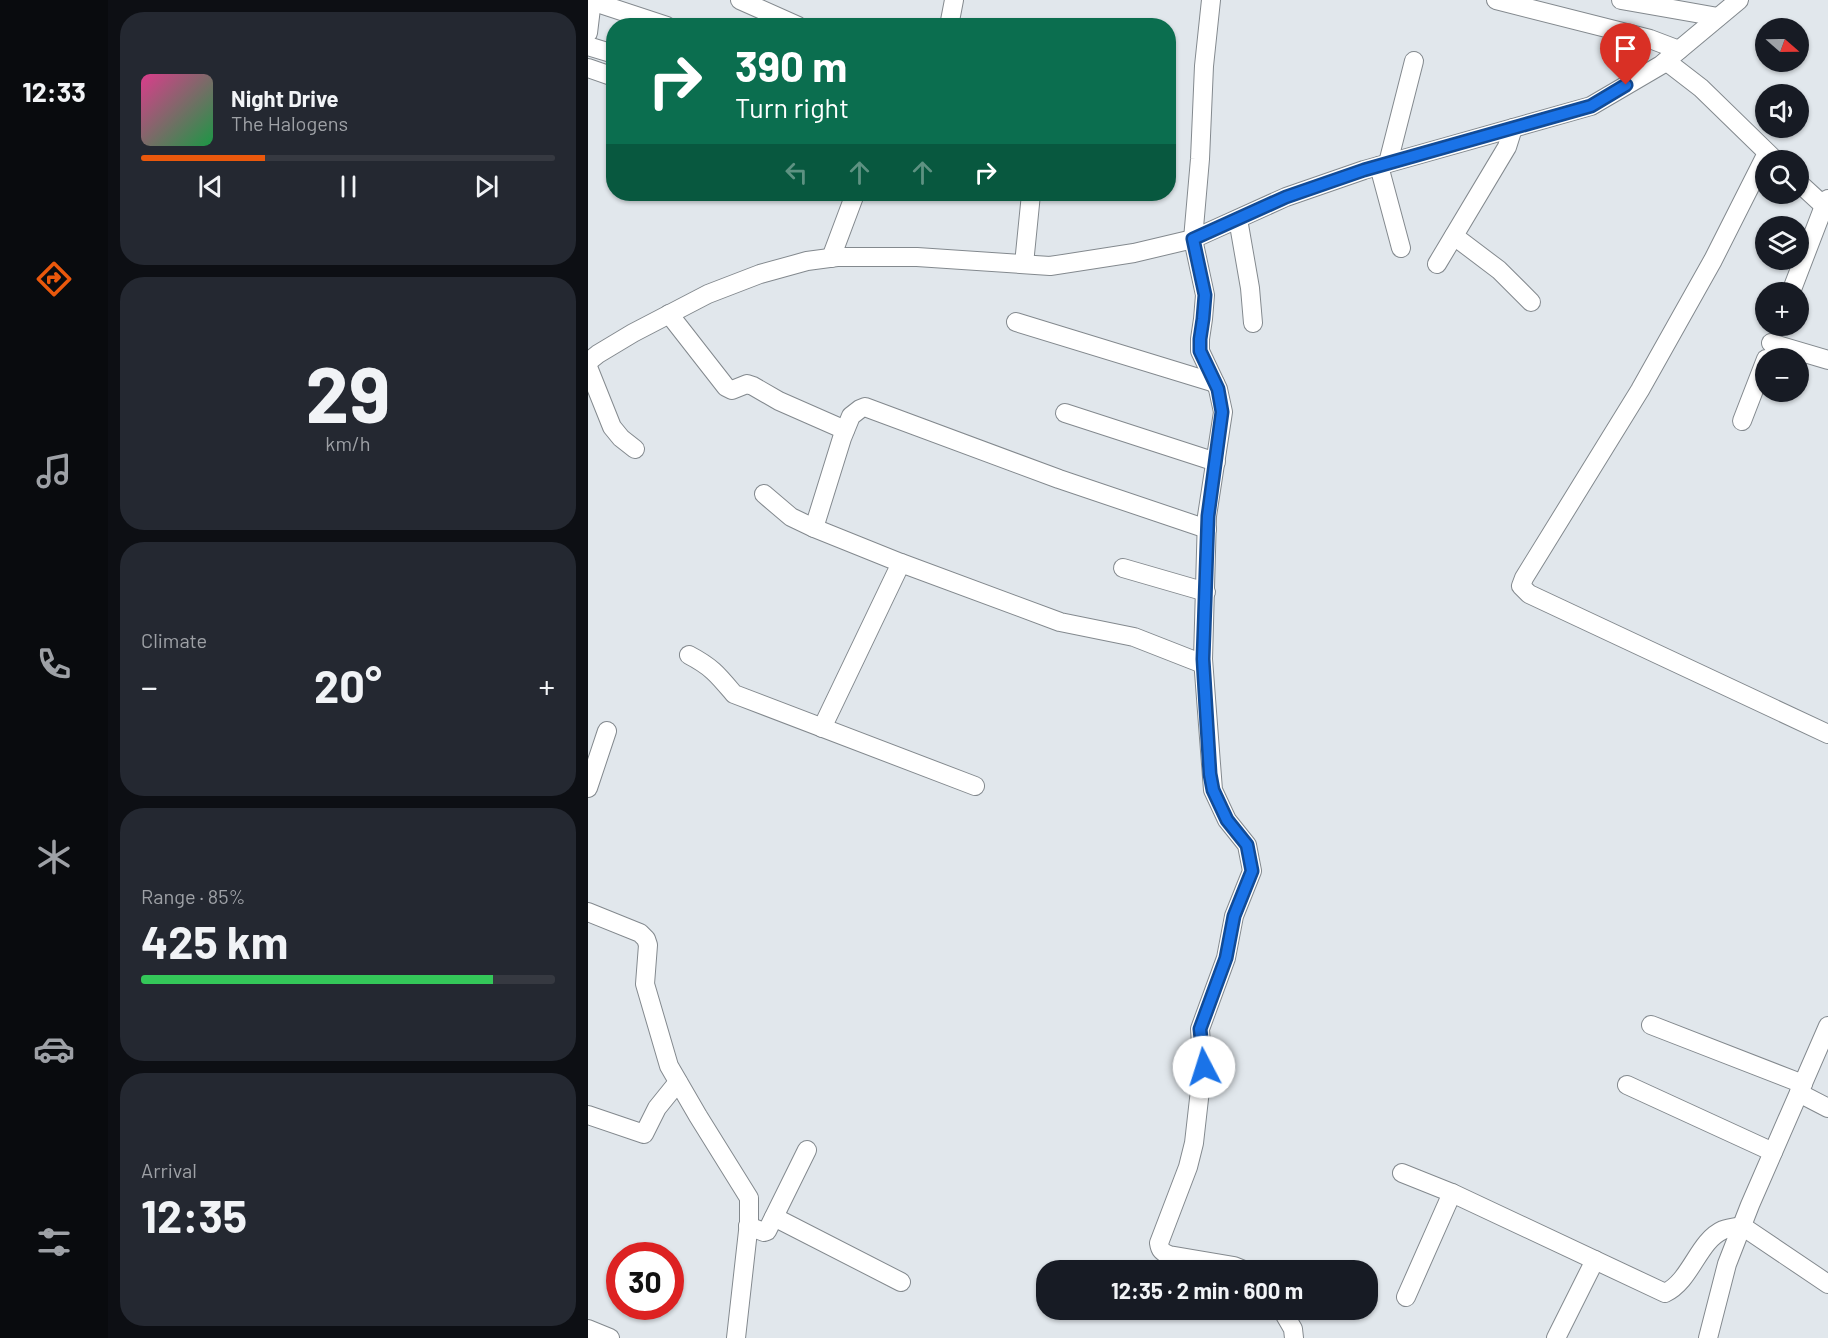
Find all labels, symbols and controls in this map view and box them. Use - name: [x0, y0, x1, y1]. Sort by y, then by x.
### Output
- north arrow: [1755, 18, 1809, 72]
- map controls: [1755, 18, 1809, 402]
- pin: [1600, 23, 1651, 85]
- icon: arrive: [1609, 32, 1642, 65]
- text: 390 m: [735, 40, 847, 90]
- icon: right: [636, 42, 714, 120]
- text: 12:33: [22, 75, 86, 107]
- button: sound: [1755, 84, 1809, 138]
- text: Night Drive: [231, 85, 339, 111]
- text: Turn right: [735, 91, 849, 123]
- text: The Halogens: [231, 111, 348, 135]
- button: search: [1755, 150, 1809, 204]
- icon: left: [780, 156, 813, 189]
- icon: ahead: [843, 156, 876, 189]
- icon: ahead: [906, 156, 939, 189]
- icon: right: [969, 156, 1002, 189]
- icon: previous: [194, 170, 227, 203]
- icon: pause: [332, 170, 365, 203]
- icon: next: [470, 170, 503, 203]
- button: layers: [1755, 216, 1809, 270]
- icon: directions: [33, 258, 75, 300]
- button: +: [1755, 282, 1809, 336]
- text: 29: [305, 345, 391, 439]
- button: −: [1755, 348, 1809, 402]
- text: km/h: [325, 431, 371, 455]
- icon: music: [33, 450, 75, 492]
- text: Climate: [141, 628, 207, 652]
- icon: phone: [33, 643, 75, 685]
- text: 20°: [314, 658, 382, 712]
- text: −: [141, 666, 158, 706]
- text: +: [539, 666, 555, 706]
- icon: climate: [33, 836, 75, 878]
- text: Range · 85%: [141, 884, 245, 908]
- text: 425 km: [141, 914, 288, 968]
- icon: car: [33, 1028, 75, 1070]
- position arrow: [1172, 1035, 1236, 1099]
- text: Arrival: [141, 1158, 197, 1182]
- text: 12:35: [141, 1188, 247, 1242]
- icon: filters: [33, 1221, 75, 1263]
- speed limit sign: 30: [606, 1242, 684, 1320]
- text: 12:35 · 2 min · 600 m: [1111, 1277, 1303, 1303]

